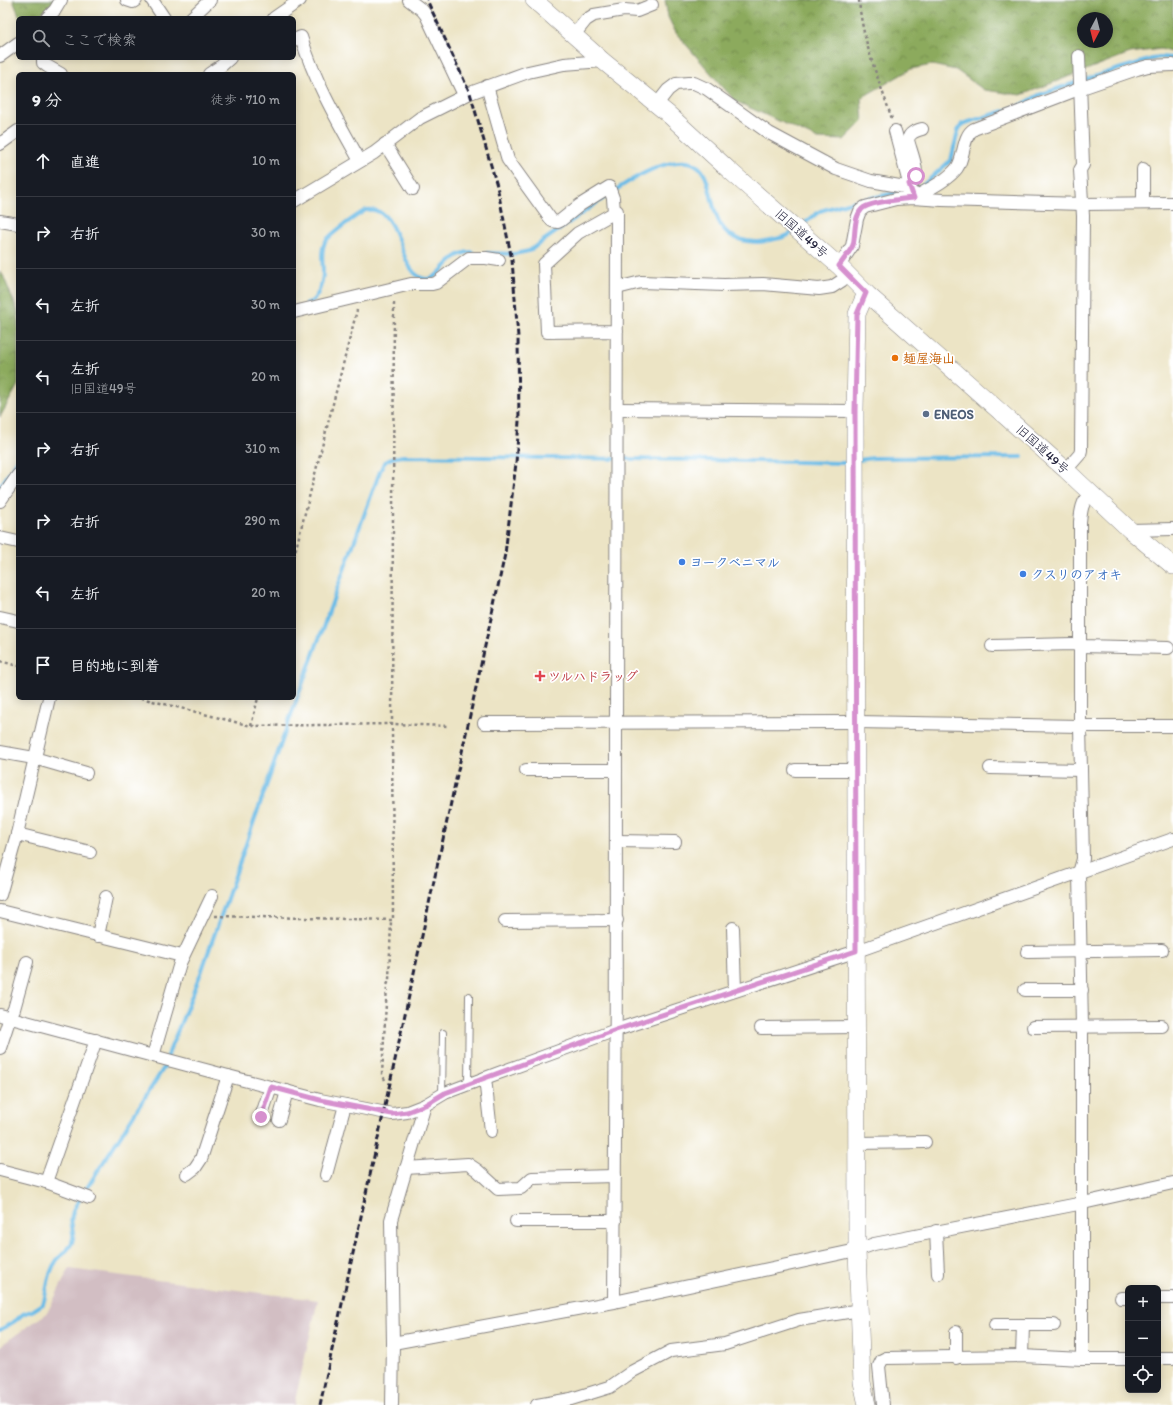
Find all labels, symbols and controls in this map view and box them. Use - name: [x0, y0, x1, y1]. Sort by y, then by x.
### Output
- north arrow: [1077, 12, 1113, 48]
- search box: [16, 16, 296, 60]
- icon: search: [30, 27, 52, 49]
- text: ここで検索: [62, 31, 137, 49]
- text: 9 分: [32, 90, 62, 110]
- text: 徒歩 · 710 m: [211, 92, 280, 107]
- icon: ahead: [32, 150, 54, 172]
- text: 直進: [70, 153, 100, 171]
- text: 10 m: [252, 153, 280, 168]
- route start: [907, 167, 925, 185]
- street label: 旧国道49号: [772, 206, 831, 261]
- icon: right: [32, 222, 54, 244]
- text: 右折: [70, 225, 100, 243]
- text: 30 m: [251, 225, 280, 240]
- icon: left: [32, 294, 54, 316]
- text: 左折: [70, 297, 100, 315]
- text: 30 m: [251, 297, 280, 312]
- place label: 麺屋海山: [903, 351, 955, 366]
- marker: 麺屋海山: [890, 353, 900, 363]
- text: 左折: [70, 360, 100, 378]
- icon: left: [32, 366, 54, 388]
- text: 20 m: [251, 369, 280, 384]
- text: 旧国道49号: [70, 381, 137, 396]
- place label: ENEOS: [934, 407, 975, 422]
- marker: ENEOS: [921, 409, 931, 419]
- street label: 旧国道49号: [1013, 422, 1072, 477]
- icon: right: [32, 438, 54, 460]
- text: 右折: [70, 441, 100, 459]
- text: 310 m: [245, 441, 280, 456]
- icon: right: [32, 510, 54, 532]
- text: 右折: [70, 513, 100, 531]
- text: 290 m: [244, 513, 280, 528]
- place label: ヨークベニマル: [690, 555, 780, 570]
- marker: ヨークベニマル: [677, 557, 687, 567]
- place label: クスリのアオキ: [1031, 567, 1122, 582]
- marker: クスリのアオキ: [1018, 569, 1028, 579]
- icon: left: [32, 582, 54, 604]
- text: 左折: [70, 585, 100, 603]
- text: 20 m: [251, 585, 280, 600]
- icon: arrive: [32, 654, 54, 676]
- text: 目的地に到着: [70, 657, 160, 675]
- place label: ツルハドラッグ: [548, 669, 638, 684]
- marker: ツルハドラッグ: [535, 671, 545, 681]
- route end: [252, 1108, 270, 1126]
- map controls: [1125, 1285, 1161, 1393]
- button: +: [1125, 1285, 1161, 1321]
- button: −: [1125, 1321, 1161, 1357]
- button: locate: [1125, 1357, 1161, 1393]

